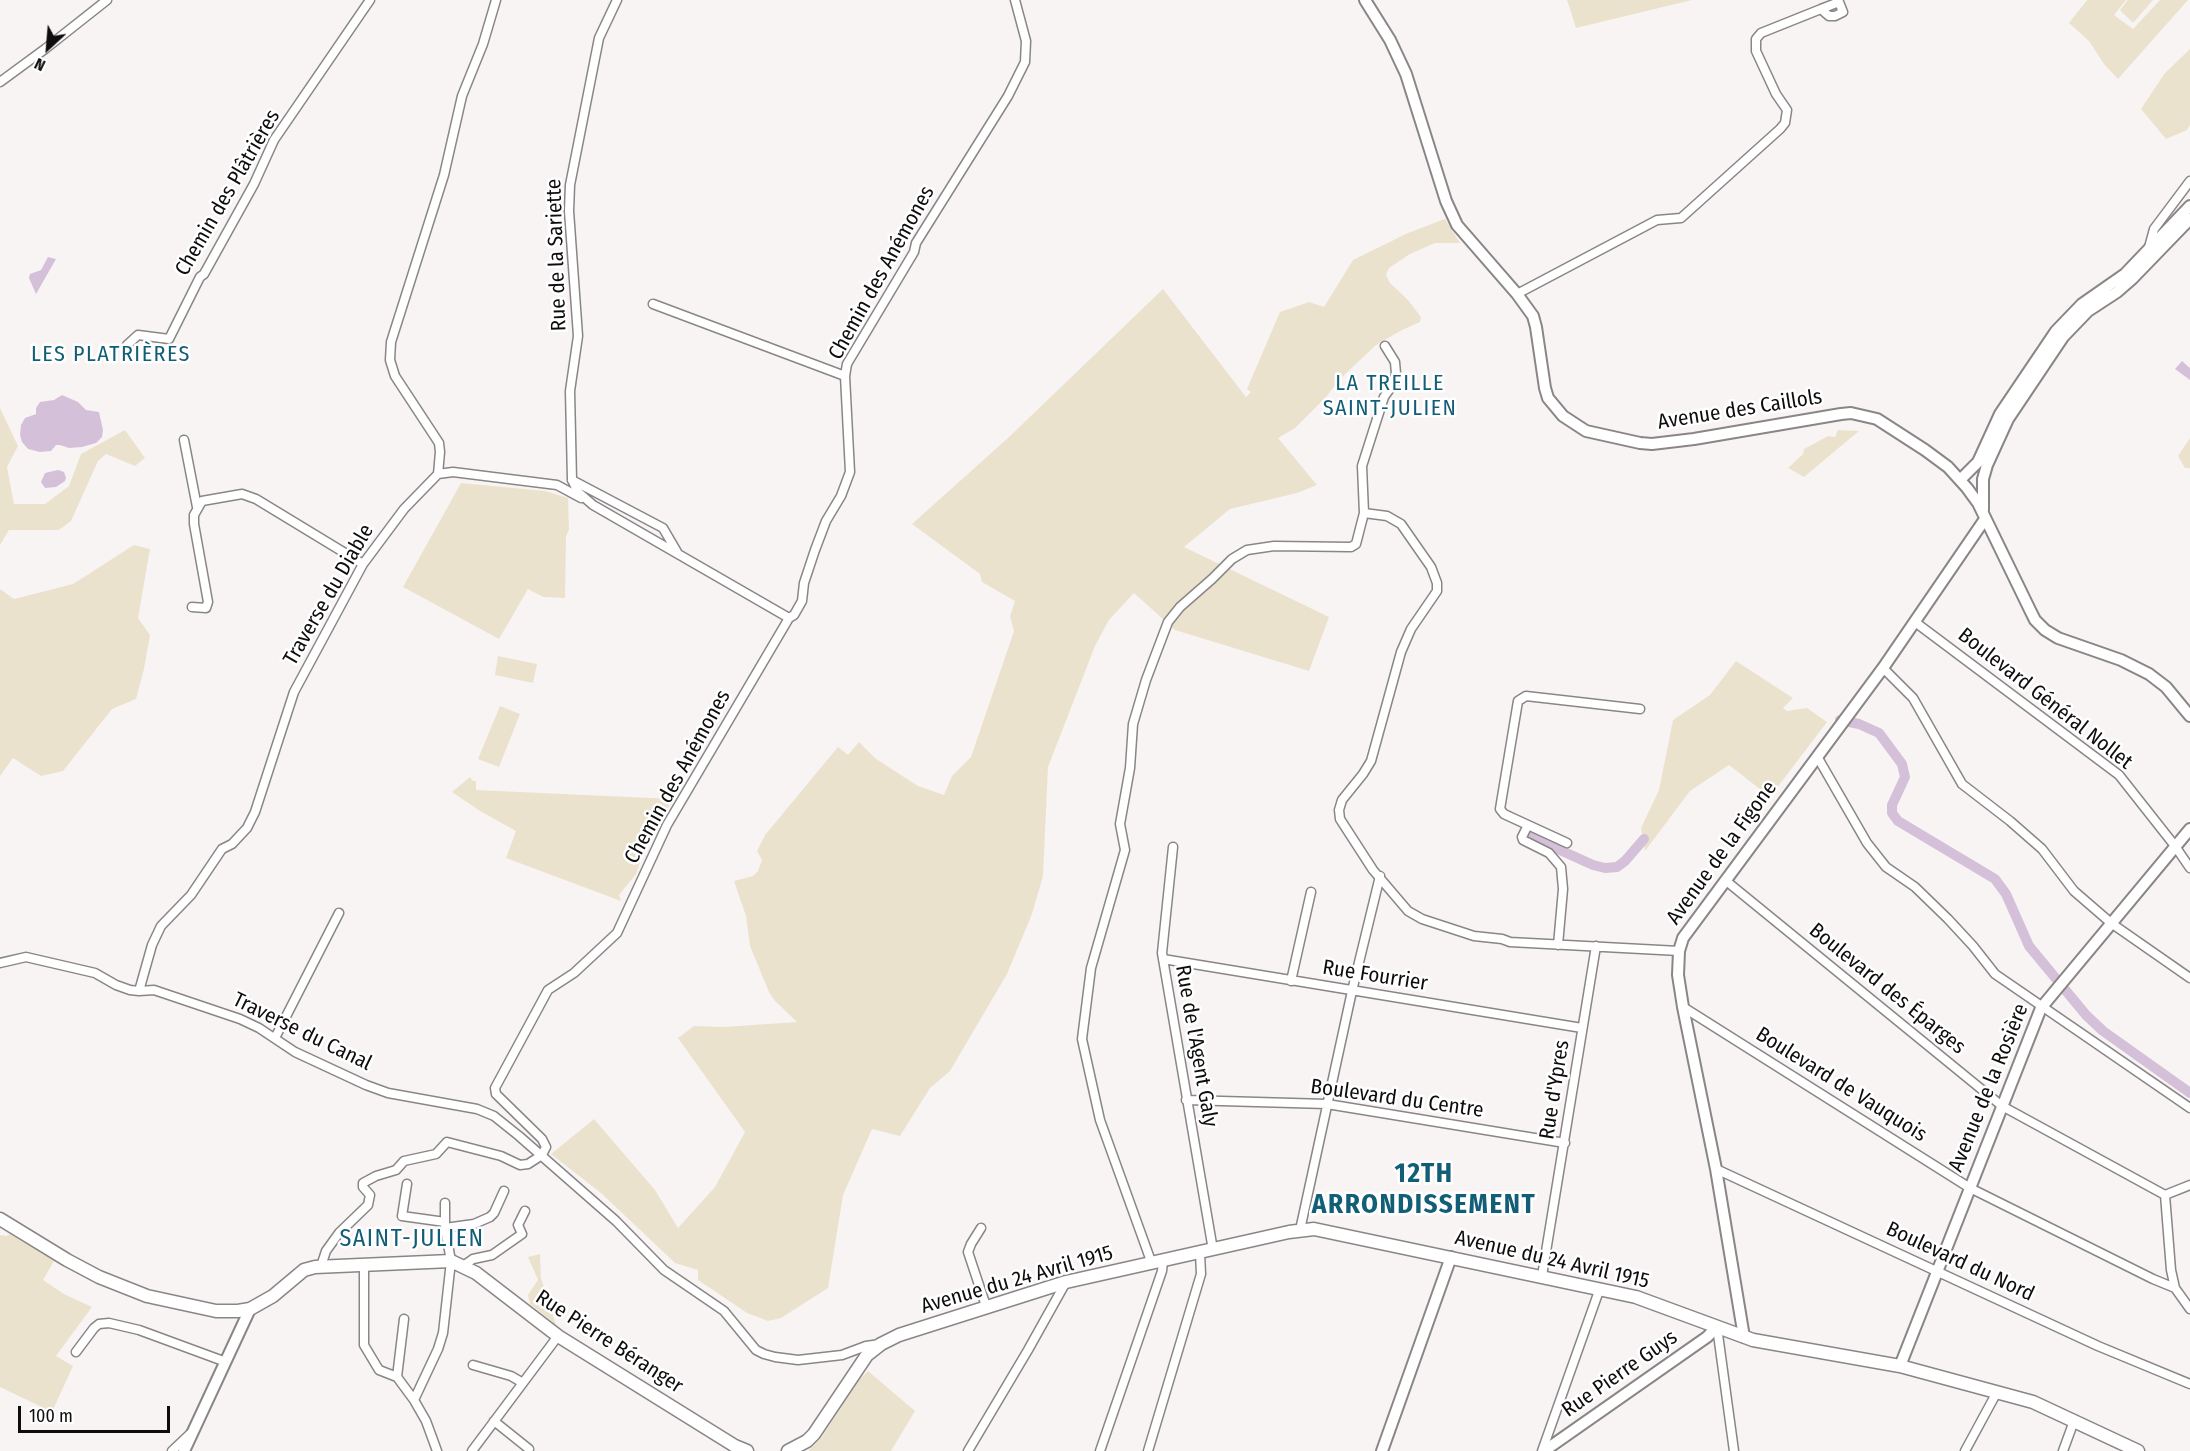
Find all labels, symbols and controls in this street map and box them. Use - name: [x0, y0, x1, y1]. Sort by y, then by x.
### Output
- north arrow: [18, 18, 78, 78]
- text: N: [31, 54, 48, 75]
- street label: Chemin des Plâtrières: [170, 106, 286, 280]
- street label: Rue de la Sariette: [542, 178, 572, 332]
- street label: Chemin des Anémones: [824, 182, 940, 364]
- district label: LES PLATRIÈRES: [31, 342, 191, 368]
- district label: LA TREILLE SAINT-JULIEN: [1323, 371, 1457, 422]
- street label: Avenue des Caillols: [1656, 385, 1824, 435]
- street label: Traverse du Diable: [278, 520, 380, 670]
- street label: Boulevard Général Nollet: [1953, 623, 2137, 775]
- street label: Chemin des Anémones: [620, 686, 736, 868]
- street label: Avenue de la Figone: [1662, 776, 1782, 930]
- street label: Boulevard des Éparges: [1804, 918, 1970, 1060]
- street label: Rue Fourrier: [1321, 955, 1429, 997]
- street label: Rue de l'Agent Galy: [1169, 963, 1223, 1129]
- street label: Traverse du Canal: [228, 988, 376, 1076]
- street label: Avenue de la Rosière: [1944, 1000, 2034, 1176]
- street label: Boulevard de Vauquois: [1751, 1022, 1931, 1148]
- street label: Rue d'Ypres: [1535, 1039, 1575, 1141]
- street label: Boulevard du Centre: [1309, 1074, 1485, 1124]
- district label: 12TH ARRONDISSEMENT: [1312, 1158, 1536, 1221]
- street label: Boulevard du Nord: [1882, 1217, 2038, 1307]
- district label: SAINT-JULIEN: [339, 1225, 485, 1253]
- street label: Avenue du 24 Avril 1915: [1452, 1225, 1652, 1295]
- street label: Avenue du 24 Avril 1915: [918, 1241, 1116, 1319]
- street label: Rue Pierre Béranger: [530, 1285, 688, 1399]
- street label: Rue Pierre Guys: [1557, 1325, 1683, 1423]
- scale bar: [21, 1394, 172, 1432]
- text: 100 m: [29, 1405, 73, 1427]

